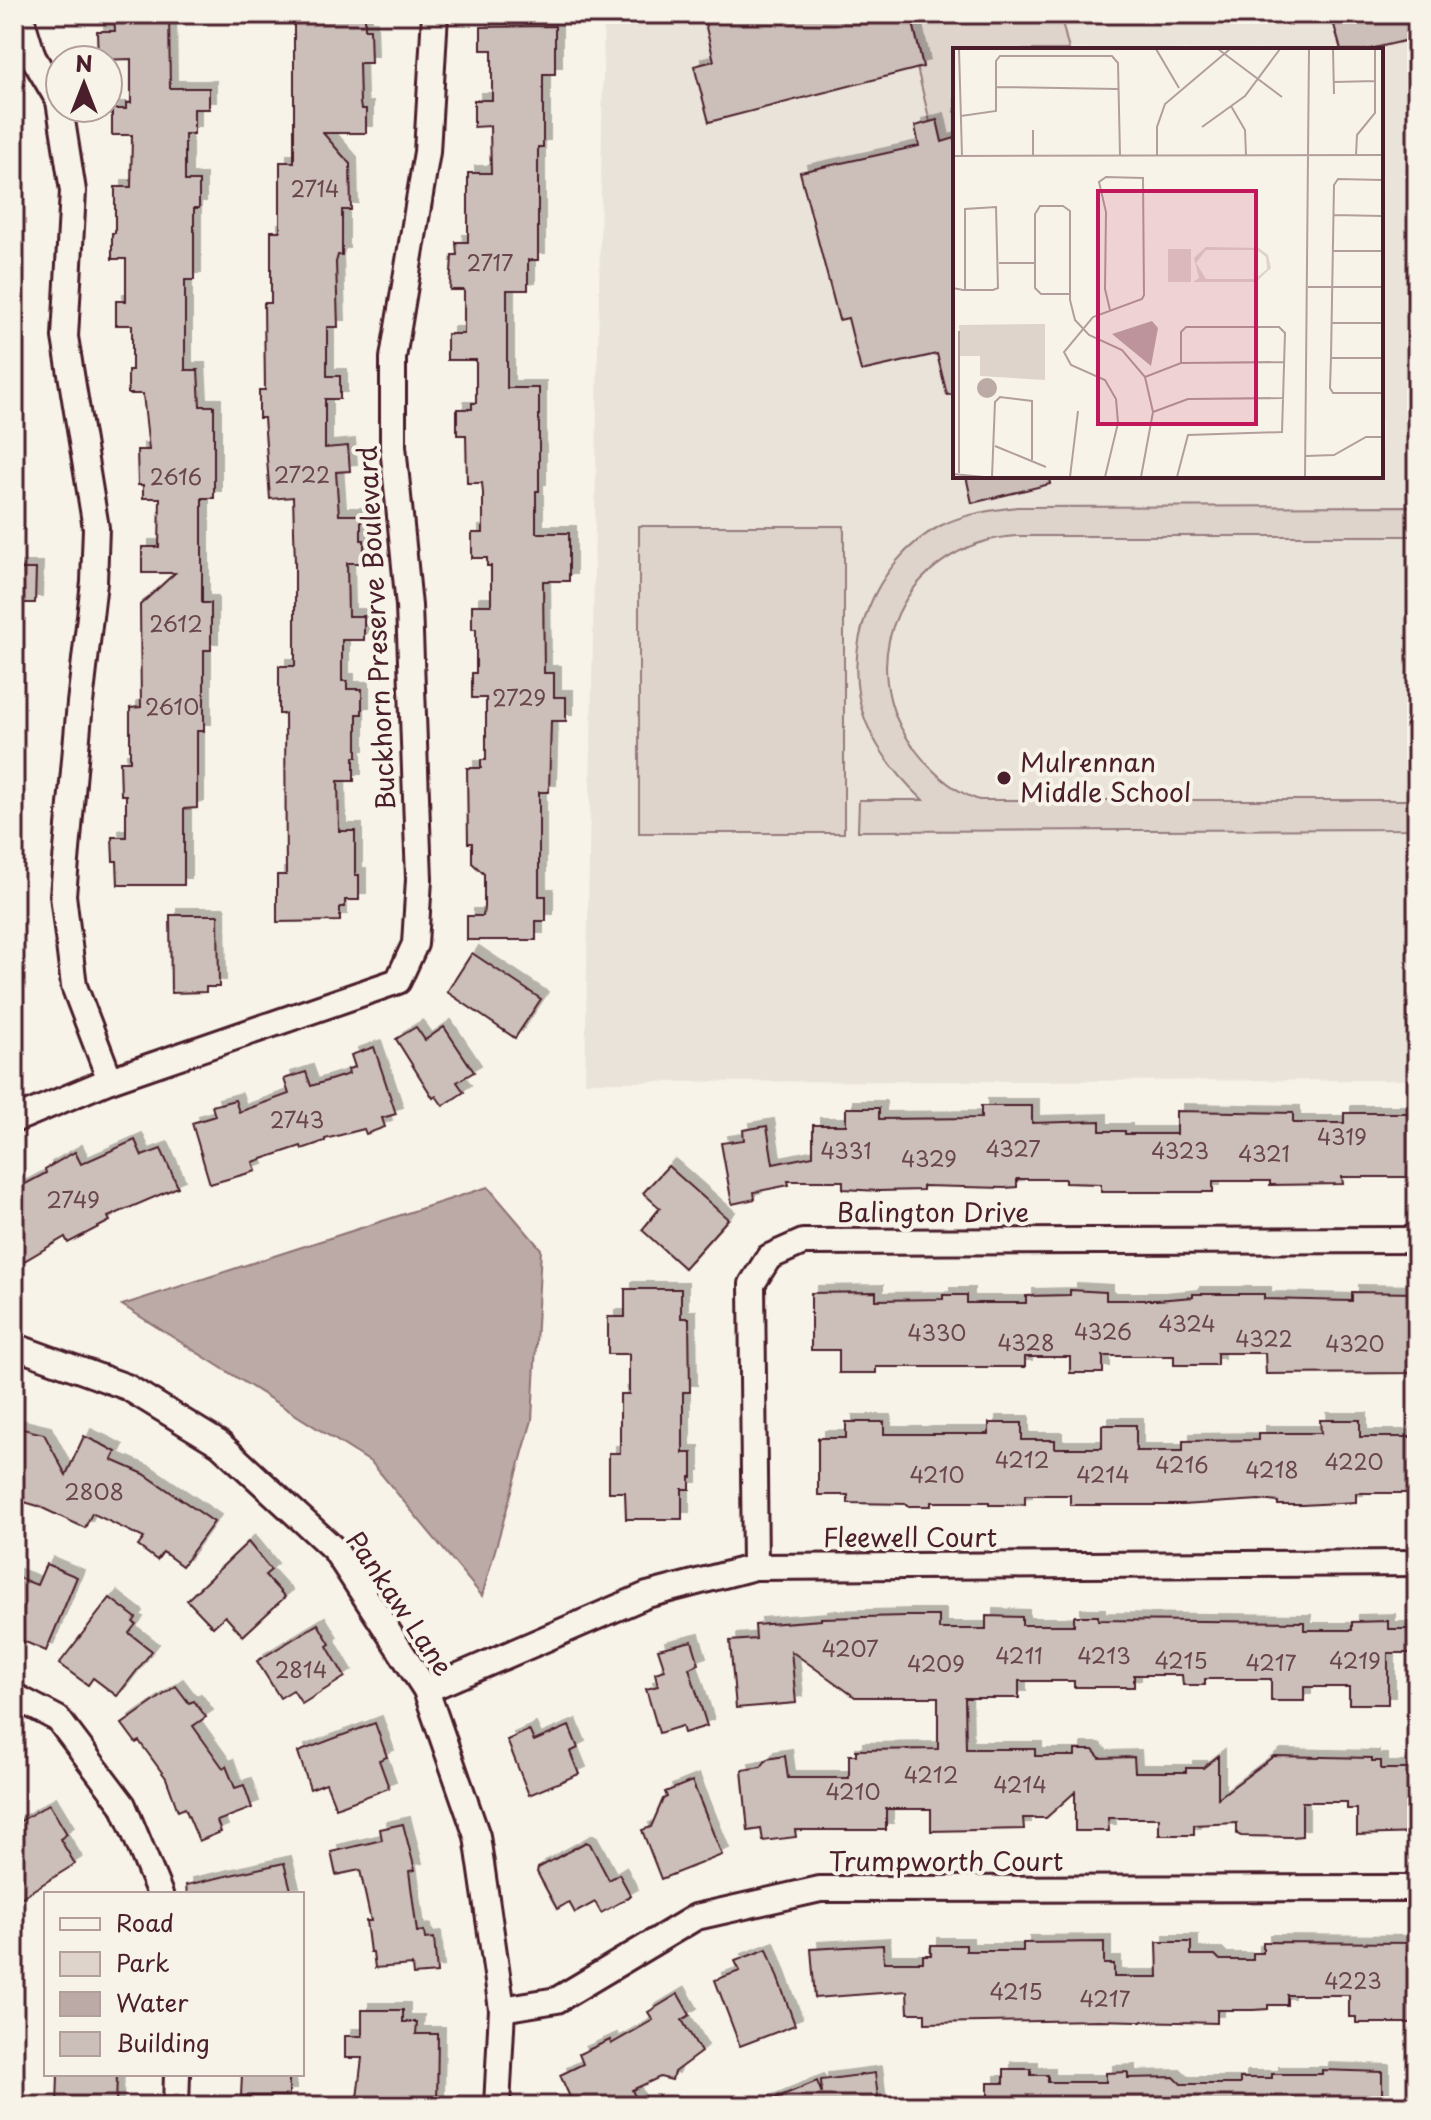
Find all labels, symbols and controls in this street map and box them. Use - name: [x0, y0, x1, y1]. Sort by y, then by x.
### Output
- north arrow: [44, 44, 124, 124]
- text: N: [75, 46, 93, 79]
- inset map: [953, 48, 1383, 478]
- house number: 2714: [290, 171, 340, 204]
- house number: 2717: [466, 245, 514, 278]
- street label: Buckhorn Preserve Boulevard: [346, 445, 405, 811]
- house number: 2722: [274, 457, 330, 490]
- house number: 2616: [150, 459, 202, 492]
- house number: 2612: [149, 606, 203, 639]
- house number: 2729: [492, 680, 546, 713]
- house number: 2610: [145, 689, 199, 722]
- place label: Mulrennan Middle School: [1020, 742, 1191, 811]
- marker: Mulrennan Middle School: [995, 769, 1013, 787]
- house number: 2743: [270, 1102, 324, 1135]
- house number: 4319: [1317, 1119, 1367, 1152]
- house number: 4327: [985, 1131, 1041, 1164]
- house number: 4331: [820, 1133, 872, 1166]
- house number: 4323: [1151, 1133, 1209, 1166]
- house number: 4321: [1238, 1136, 1290, 1169]
- house number: 4329: [901, 1141, 957, 1174]
- house number: 2749: [46, 1182, 100, 1215]
- street label: Balington Drive: [837, 1192, 1029, 1231]
- house number: 4324: [1158, 1306, 1216, 1339]
- house number: 4326: [1074, 1314, 1132, 1347]
- house number: 4330: [908, 1315, 966, 1348]
- house number: 4322: [1235, 1321, 1293, 1354]
- house number: 4328: [997, 1325, 1055, 1358]
- house number: 4320: [1325, 1326, 1385, 1359]
- house number: 4212: [995, 1442, 1049, 1475]
- house number: 4220: [1324, 1444, 1384, 1477]
- house number: 4216: [1155, 1447, 1209, 1480]
- house number: 4218: [1245, 1452, 1299, 1485]
- house number: 4210: [909, 1457, 965, 1490]
- house number: 4214: [1076, 1457, 1130, 1490]
- house number: 2808: [64, 1474, 124, 1507]
- street label: Fleewell Court: [823, 1517, 997, 1556]
- street label: Pankaw Lane: [337, 1523, 463, 1683]
- house number: 4207: [821, 1631, 879, 1664]
- house number: 4211: [995, 1638, 1043, 1671]
- house number: 4213: [1077, 1638, 1131, 1671]
- house number: 4215: [1154, 1643, 1208, 1676]
- house number: 4219: [1329, 1643, 1381, 1676]
- house number: 4217: [1246, 1645, 1297, 1678]
- house number: 4209: [907, 1646, 965, 1679]
- house number: 2814: [275, 1652, 327, 1685]
- house number: 4212: [904, 1757, 958, 1790]
- house number: 4214: [993, 1767, 1047, 1800]
- house number: 4210: [825, 1774, 881, 1807]
- street label: Trumpworth Court: [829, 1841, 1063, 1880]
- legend: [44, 1892, 304, 2076]
- text: Road: [116, 1904, 174, 1940]
- text: Park: [116, 1944, 170, 1980]
- house number: 4223: [1324, 1963, 1382, 1996]
- house number: 4215: [989, 1974, 1043, 2007]
- house number: 4217: [1080, 1981, 1131, 2014]
- text: Water: [116, 1984, 189, 2020]
- text: Building: [116, 2024, 210, 2060]

